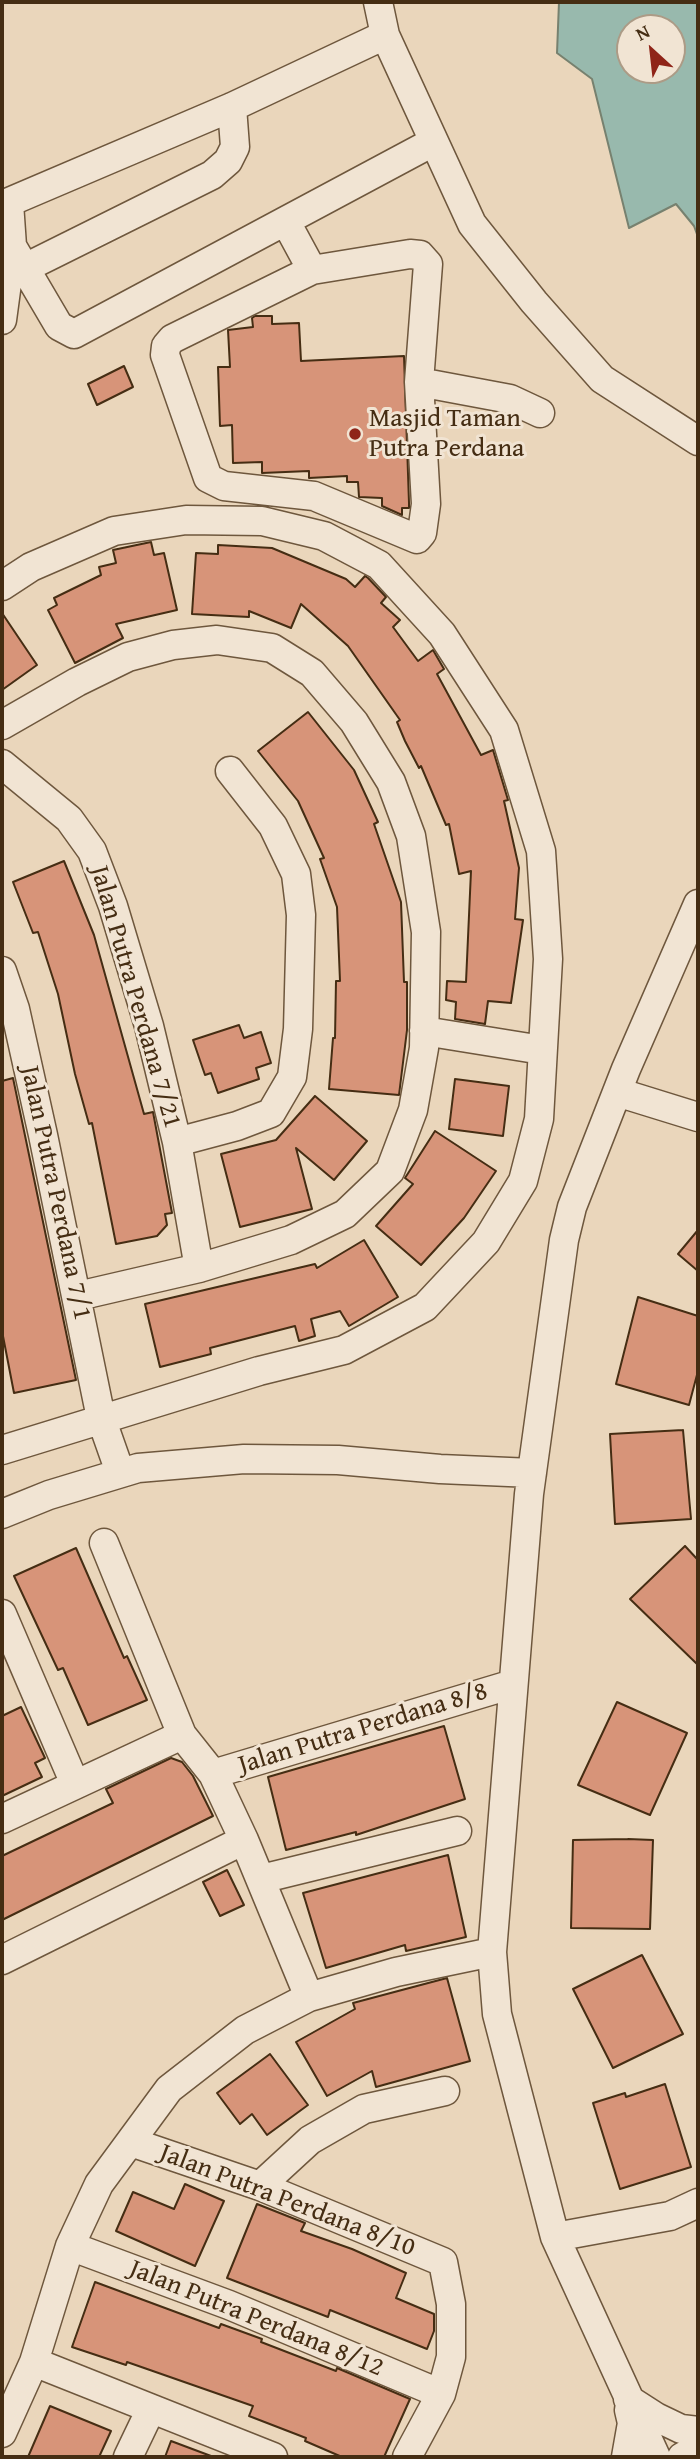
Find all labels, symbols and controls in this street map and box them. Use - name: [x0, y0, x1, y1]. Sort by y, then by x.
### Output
- north arrow: [616, 14, 686, 84]
- text: N: [630, 17, 654, 47]
- place label: Masjid Taman Putra Perdana: [369, 403, 524, 464]
- marker: Masjid Taman Putra Perdana: [347, 426, 363, 442]
- street label: Jalan Putra Perdana 7/21: [83, 862, 187, 1132]
- street label: Jalan Putra Perdana 7/1: [13, 1063, 97, 1323]
- street label: Jalan Putra Perdana 8/8: [235, 1676, 491, 1782]
- street label: Jalan Putra Perdana 8/10: [155, 2138, 419, 2264]
- street label: Jalan Putra Perdana 8/12: [124, 2254, 388, 2384]

